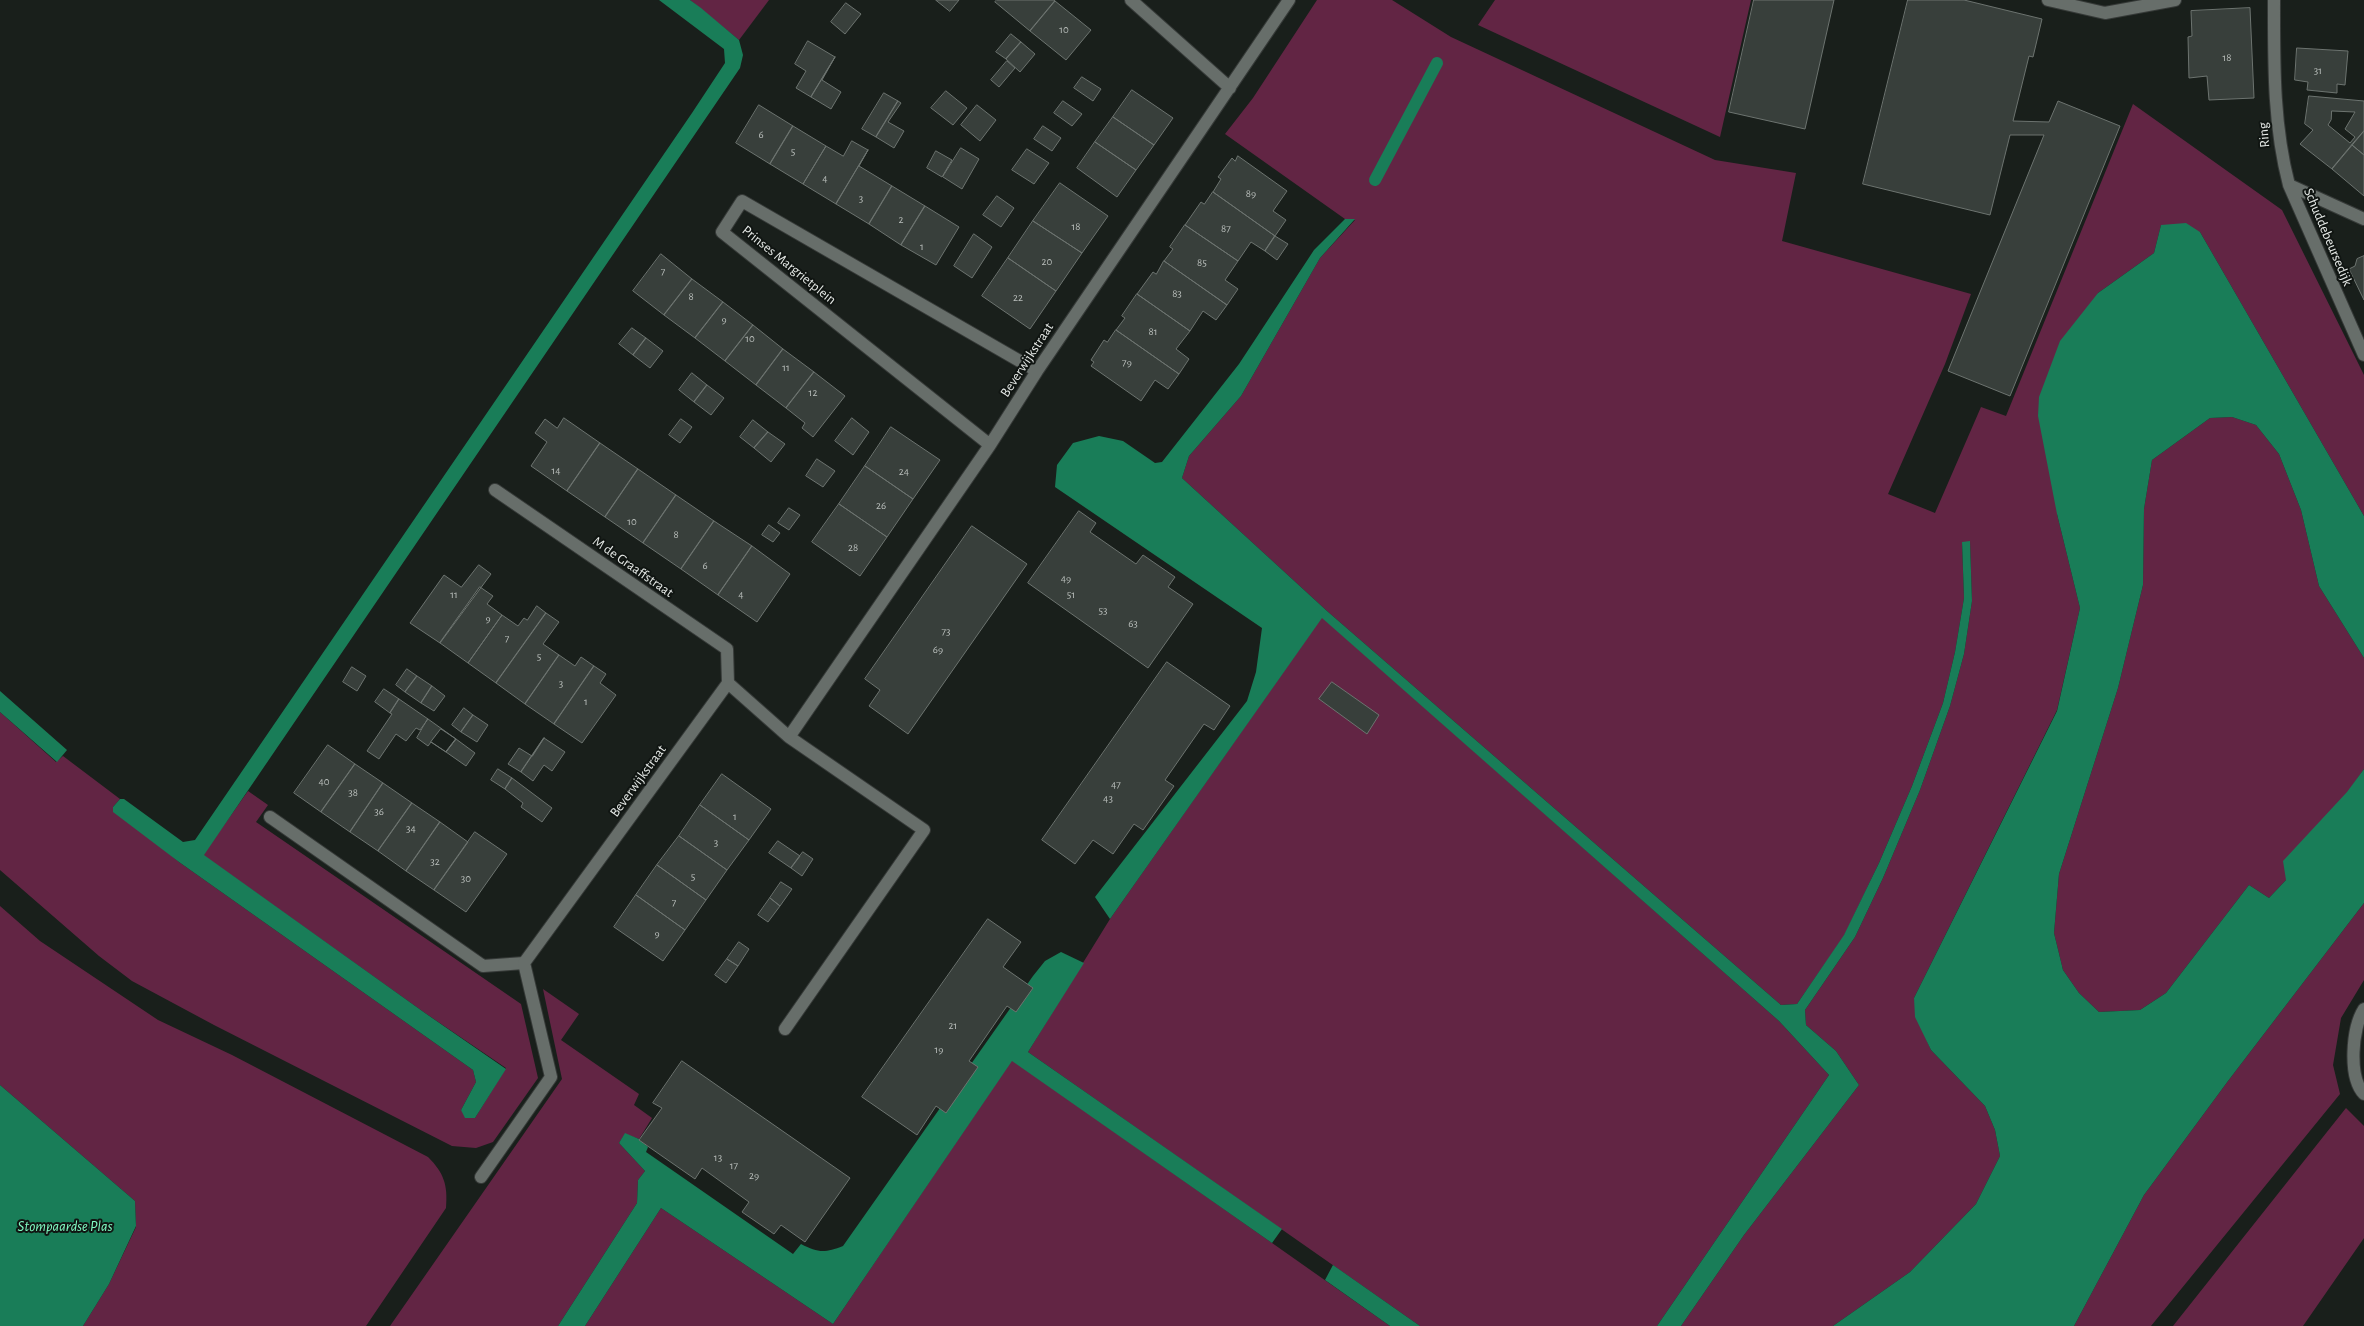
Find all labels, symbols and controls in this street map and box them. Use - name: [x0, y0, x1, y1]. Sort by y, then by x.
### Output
- house number: 10: [1059, 23, 1069, 37]
- house number: 18: [2223, 51, 2231, 65]
- house number: 31: [2314, 64, 2322, 78]
- street label: Ring: [2255, 122, 2273, 148]
- house number: 6: [758, 128, 764, 142]
- house number: 5: [791, 145, 795, 159]
- house number: 4: [822, 172, 828, 186]
- street label: Schuddebeursedijk: [2300, 186, 2356, 288]
- house number: 89: [1246, 187, 1256, 201]
- house number: 3: [859, 192, 863, 206]
- house number: 2: [898, 213, 904, 227]
- house number: 18: [1072, 220, 1080, 234]
- street label: Prinses Margrietplein: [738, 222, 840, 308]
- house number: 87: [1221, 222, 1231, 236]
- house number: 1: [920, 240, 924, 254]
- house number: 20: [1042, 255, 1052, 269]
- house number: 85: [1197, 256, 1207, 270]
- house number: 7: [661, 265, 665, 279]
- house number: 83: [1172, 287, 1182, 301]
- house number: 8: [688, 290, 694, 304]
- house number: 22: [1013, 291, 1023, 305]
- house number: 9: [721, 313, 727, 327]
- street label: Beverwijkstraat: [997, 320, 1057, 400]
- house number: 81: [1149, 325, 1157, 339]
- house number: 10: [745, 332, 755, 346]
- house number: 79: [1122, 356, 1132, 370]
- house number: 11: [782, 361, 790, 375]
- house number: 12: [809, 386, 817, 400]
- house number: 14: [551, 464, 561, 478]
- house number: 24: [899, 465, 909, 479]
- house number: 26: [876, 499, 886, 513]
- house number: 10: [627, 515, 637, 529]
- house number: 8: [673, 528, 679, 542]
- street label: M de Graaffstraat: [589, 533, 677, 601]
- house number: 28: [848, 541, 858, 555]
- house number: 6: [702, 559, 708, 573]
- house number: 49: [1061, 572, 1071, 586]
- house number: 11: [450, 588, 458, 602]
- house number: 4: [738, 588, 744, 602]
- house number: 51: [1067, 588, 1075, 602]
- house number: 53: [1098, 604, 1108, 618]
- house number: 9: [485, 612, 491, 626]
- house number: 63: [1128, 617, 1138, 631]
- house number: 73: [941, 625, 951, 639]
- house number: 7: [505, 632, 509, 646]
- house number: 69: [933, 643, 943, 657]
- house number: 5: [537, 650, 541, 664]
- house number: 3: [559, 677, 563, 691]
- house number: 1: [584, 695, 588, 709]
- street label: Beverwijkstraat: [606, 742, 670, 820]
- house number: 40: [318, 775, 330, 789]
- house number: 47: [1111, 778, 1121, 792]
- house number: 38: [348, 786, 358, 800]
- house number: 43: [1103, 792, 1113, 806]
- house number: 36: [374, 805, 384, 819]
- house number: 1: [733, 810, 737, 824]
- house number: 34: [406, 822, 416, 836]
- house number: 3: [714, 836, 718, 850]
- house number: 32: [430, 855, 440, 869]
- house number: 5: [691, 870, 695, 884]
- house number: 30: [461, 872, 471, 886]
- house number: 7: [672, 896, 676, 910]
- house number: 9: [654, 927, 660, 941]
- house number: 21: [949, 1019, 957, 1033]
- house number: 19: [935, 1043, 943, 1057]
- house number: 13: [714, 1151, 722, 1165]
- house number: 17: [730, 1159, 738, 1173]
- house number: 29: [749, 1169, 759, 1183]
- water label: Stompaardse Plas: [18, 1217, 112, 1235]

